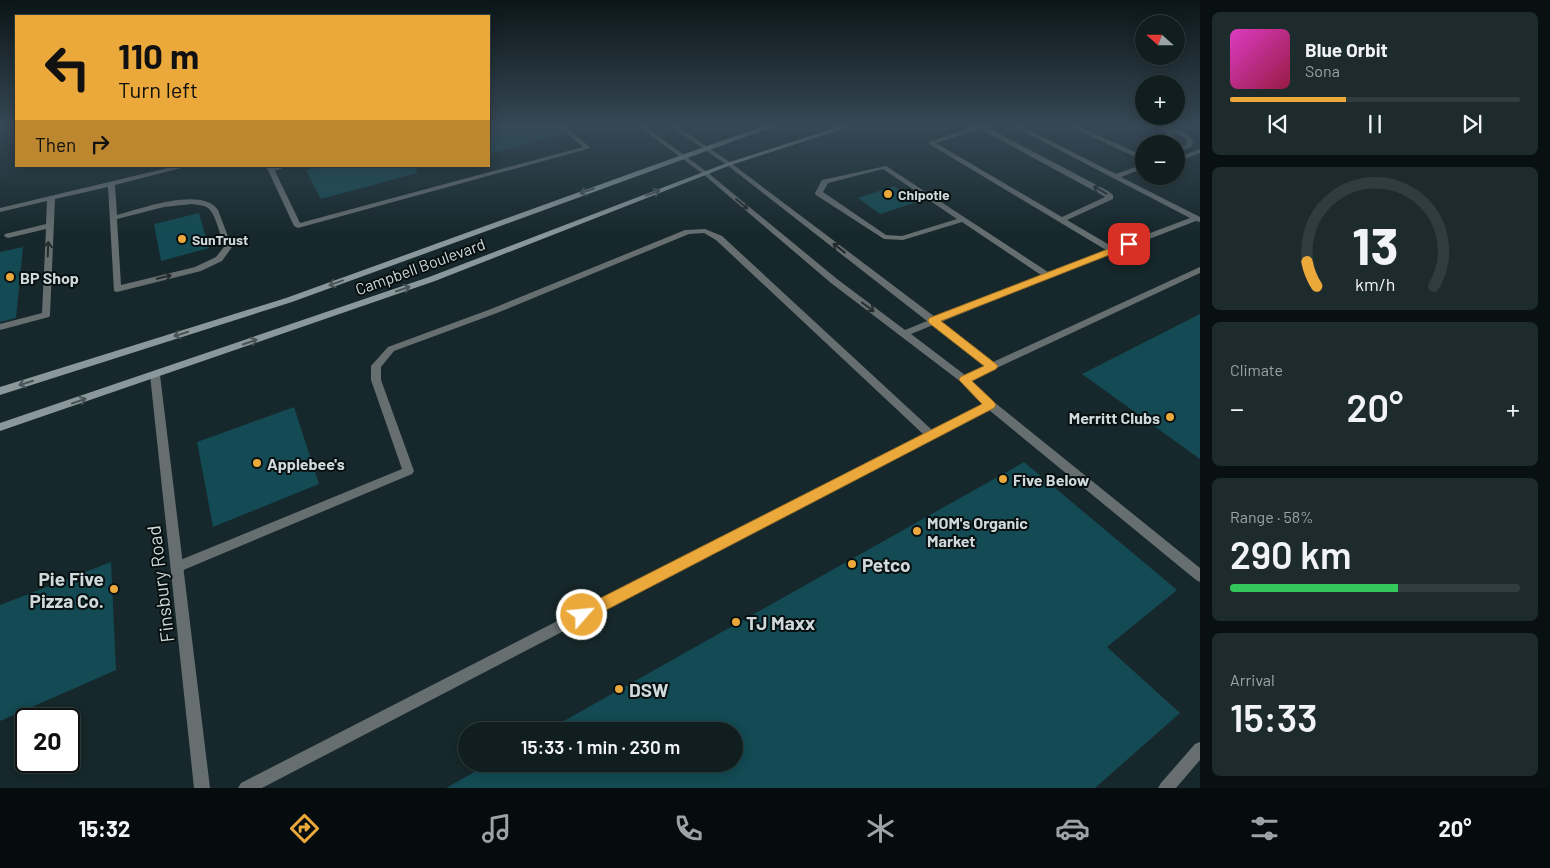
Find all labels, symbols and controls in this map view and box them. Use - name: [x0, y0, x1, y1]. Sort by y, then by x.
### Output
- north arrow: [1135, 15, 1185, 65]
- map controls: [1135, 15, 1185, 185]
- text: 110 m: [118, 34, 199, 76]
- icon: left: [35, 35, 100, 100]
- text: Blue Orbit: [1305, 38, 1388, 61]
- text: Sona: [1305, 61, 1340, 80]
- button: +: [1135, 75, 1185, 125]
- text: Turn left: [118, 76, 198, 102]
- icon: previous: [1264, 110, 1292, 138]
- icon: pause: [1361, 110, 1389, 138]
- icon: next: [1458, 110, 1486, 138]
- icon: right: [86, 130, 114, 158]
- text: Then: [35, 133, 76, 156]
- button: −: [1135, 135, 1185, 185]
- one-way arrow: [1092, 185, 1107, 195]
- place label: Chipotle: [898, 186, 950, 203]
- one-way arrow: [579, 187, 595, 196]
- one-way arrow: [645, 188, 660, 197]
- marker: Chipotle: [882, 188, 894, 200]
- one-way arrow: [735, 199, 748, 210]
- text: 13: [1352, 213, 1398, 275]
- pin: [1108, 223, 1150, 265]
- icon: arrive: [1115, 230, 1143, 258]
- place label: SunTrust: [192, 231, 248, 248]
- marker: SunTrust: [176, 233, 188, 245]
- street label: Campbell Boulevard: [352, 234, 488, 298]
- one-way arrow: [43, 241, 52, 257]
- one-way arrow: [832, 243, 846, 253]
- place label: BP Shop: [20, 268, 79, 287]
- marker: BP Shop: [4, 271, 16, 283]
- one-way arrow: [156, 272, 172, 281]
- text: km/h: [1355, 273, 1395, 295]
- one-way arrow: [328, 279, 344, 288]
- one-way arrow: [395, 284, 410, 293]
- one-way arrow: [861, 302, 875, 312]
- one-way arrow: [174, 330, 190, 340]
- one-way arrow: [241, 337, 257, 346]
- text: Climate: [1230, 360, 1283, 379]
- one-way arrow: [19, 379, 35, 389]
- text: 20°: [1347, 384, 1403, 430]
- text: −: [1230, 391, 1244, 425]
- text: +: [1506, 391, 1520, 425]
- one-way arrow: [71, 396, 87, 405]
- place label: Merritt Clubs: [1069, 408, 1160, 427]
- marker: Merritt Clubs: [1164, 411, 1176, 423]
- place label: Applebee's: [267, 454, 345, 473]
- marker: Applebee's: [251, 457, 263, 469]
- place label: Five Below: [1013, 470, 1090, 489]
- marker: Five Below: [997, 473, 1009, 485]
- text: Range · 58%: [1230, 507, 1314, 526]
- place label: MOM's Organic Market: [927, 513, 1028, 550]
- street label: Finsbury Road: [141, 524, 179, 644]
- marker: MOM's Organic Market: [911, 525, 923, 537]
- text: 290 km: [1230, 531, 1352, 577]
- place label: Petco: [862, 553, 911, 576]
- marker: Petco: [846, 558, 858, 570]
- place label: Pie Five Pizza Co.: [30, 567, 104, 612]
- marker: Pie Five Pizza Co.: [108, 583, 120, 595]
- position arrow: [555, 588, 607, 640]
- place label: TJ Maxx: [746, 611, 815, 634]
- marker: TJ Maxx: [730, 616, 742, 628]
- text: Arrival: [1230, 670, 1275, 689]
- place label: DSW: [629, 678, 669, 701]
- marker: DSW: [613, 683, 625, 695]
- text: 15:33: [1230, 694, 1317, 740]
- speed limit sign: 20: [15, 708, 80, 773]
- text: 15:33 · 1 min · 230 m: [521, 735, 680, 758]
- icon: directions: [287, 811, 322, 846]
- icon: music: [479, 811, 514, 846]
- icon: phone: [671, 811, 706, 846]
- icon: climate: [863, 811, 898, 846]
- icon: car: [1055, 811, 1090, 846]
- icon: filters: [1247, 811, 1282, 846]
- text: 15:32: [78, 815, 130, 841]
- text: 20°: [1438, 815, 1472, 841]

